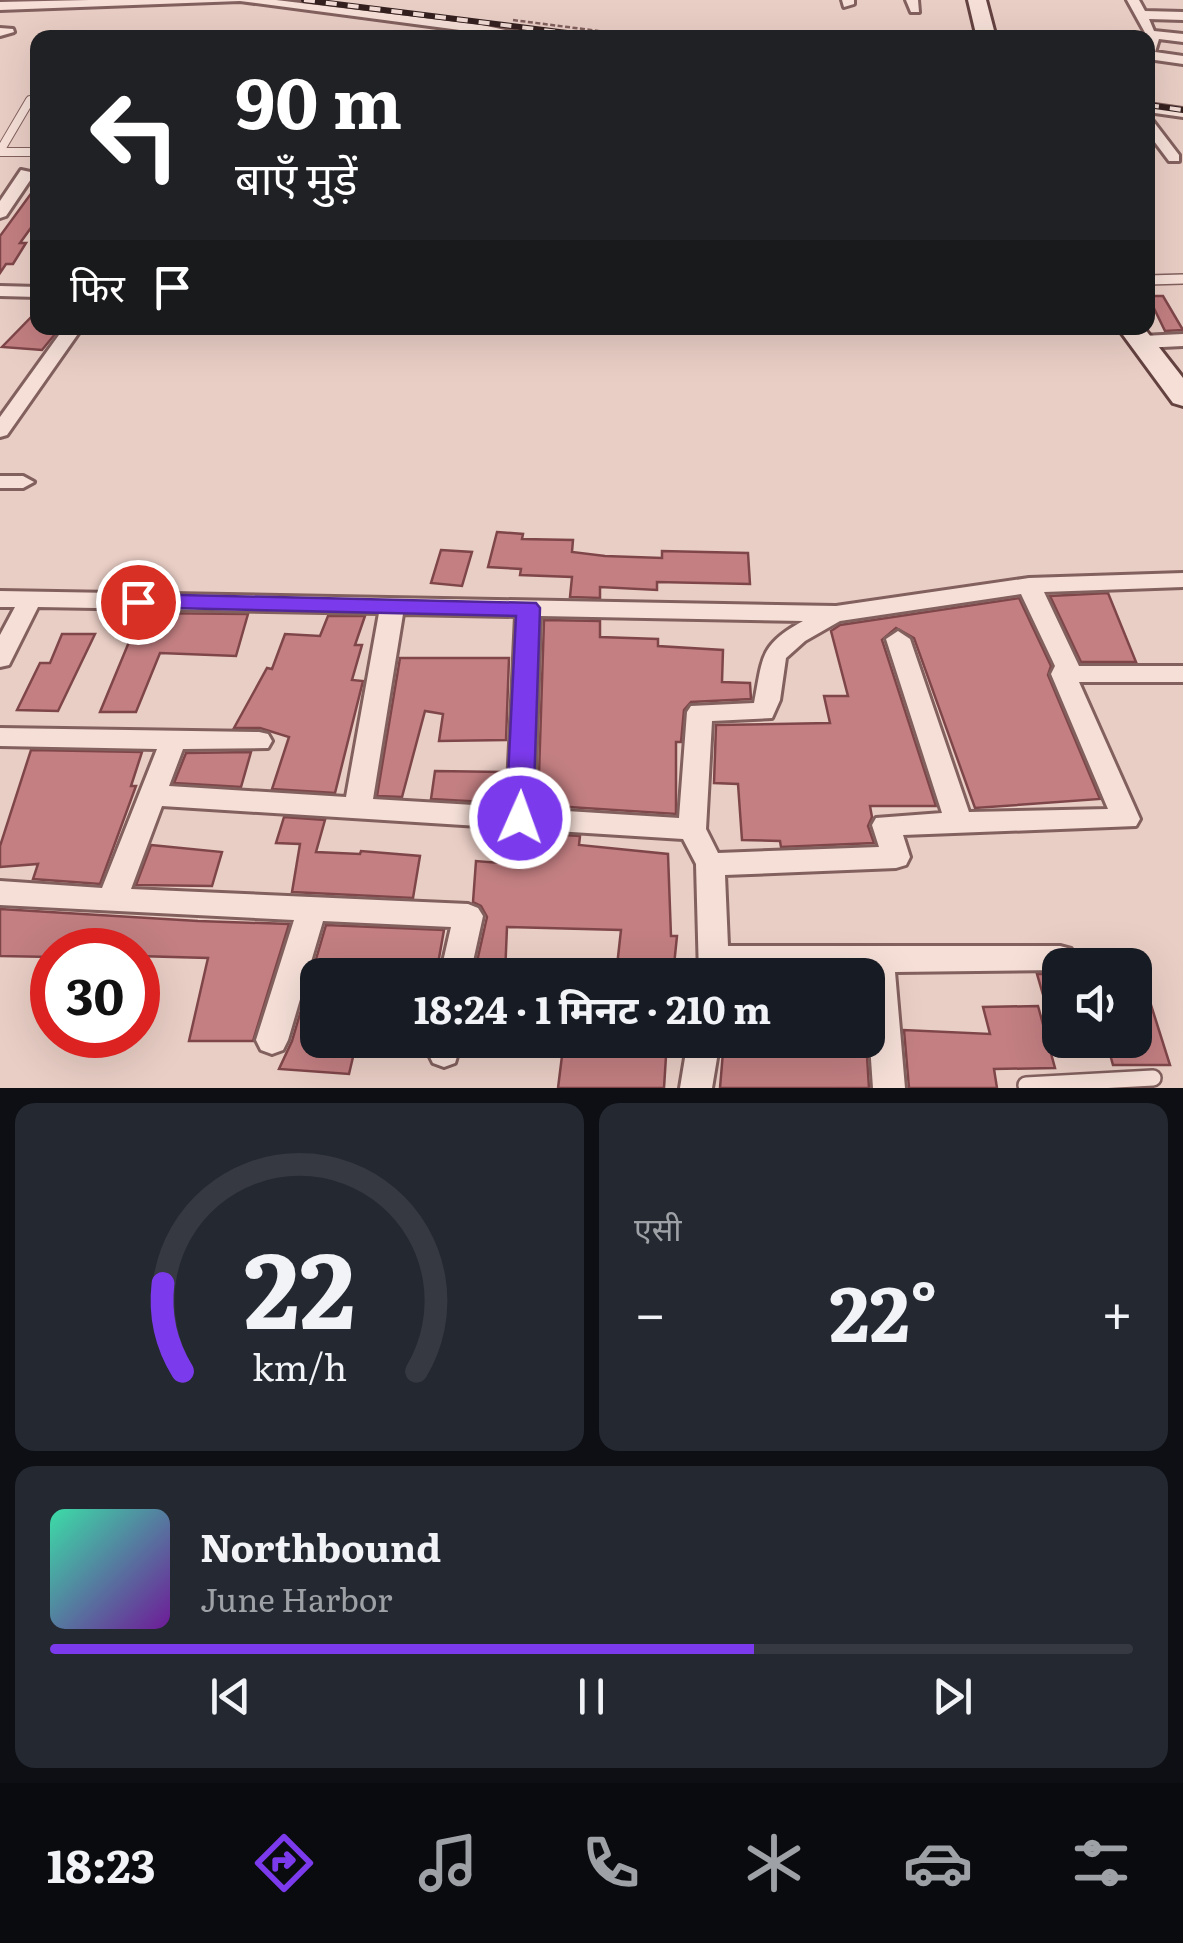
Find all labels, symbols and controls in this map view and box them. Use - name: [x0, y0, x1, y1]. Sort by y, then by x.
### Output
- text: 90 m: [235, 47, 402, 151]
- icon: left: [70, 70, 200, 200]
- text: बाएँ मुड़ें: [235, 142, 357, 209]
- text: फिर: [70, 257, 125, 314]
- icon: arrive: [145, 260, 200, 315]
- pin: [96, 560, 181, 645]
- icon: arrive: [111, 575, 166, 630]
- position arrow: [468, 766, 572, 870]
- speed limit sign: 30: [30, 928, 160, 1058]
- map controls: [1042, 948, 1152, 1058]
- button: sound: [1042, 948, 1152, 1058]
- text: 18:24 · 1 मिनट · 210 m: [414, 979, 771, 1036]
- text: एसी: [634, 1203, 682, 1251]
- text: 22: [244, 1207, 355, 1361]
- text: 22°: [829, 1254, 938, 1365]
- text: −: [634, 1269, 666, 1351]
- text: +: [1101, 1269, 1133, 1351]
- text: km/h: [252, 1339, 347, 1392]
- text: Northbound: [200, 1517, 441, 1574]
- text: June Harbor: [200, 1574, 392, 1622]
- icon: previous: [203, 1669, 258, 1724]
- icon: pause: [564, 1669, 619, 1724]
- icon: next: [925, 1669, 980, 1724]
- icon: directions: [249, 1828, 319, 1898]
- icon: music: [413, 1828, 483, 1898]
- icon: phone: [576, 1828, 646, 1898]
- icon: climate: [739, 1828, 809, 1898]
- icon: car: [903, 1828, 973, 1898]
- icon: filters: [1066, 1828, 1136, 1898]
- text: 18:23: [47, 1830, 156, 1897]

